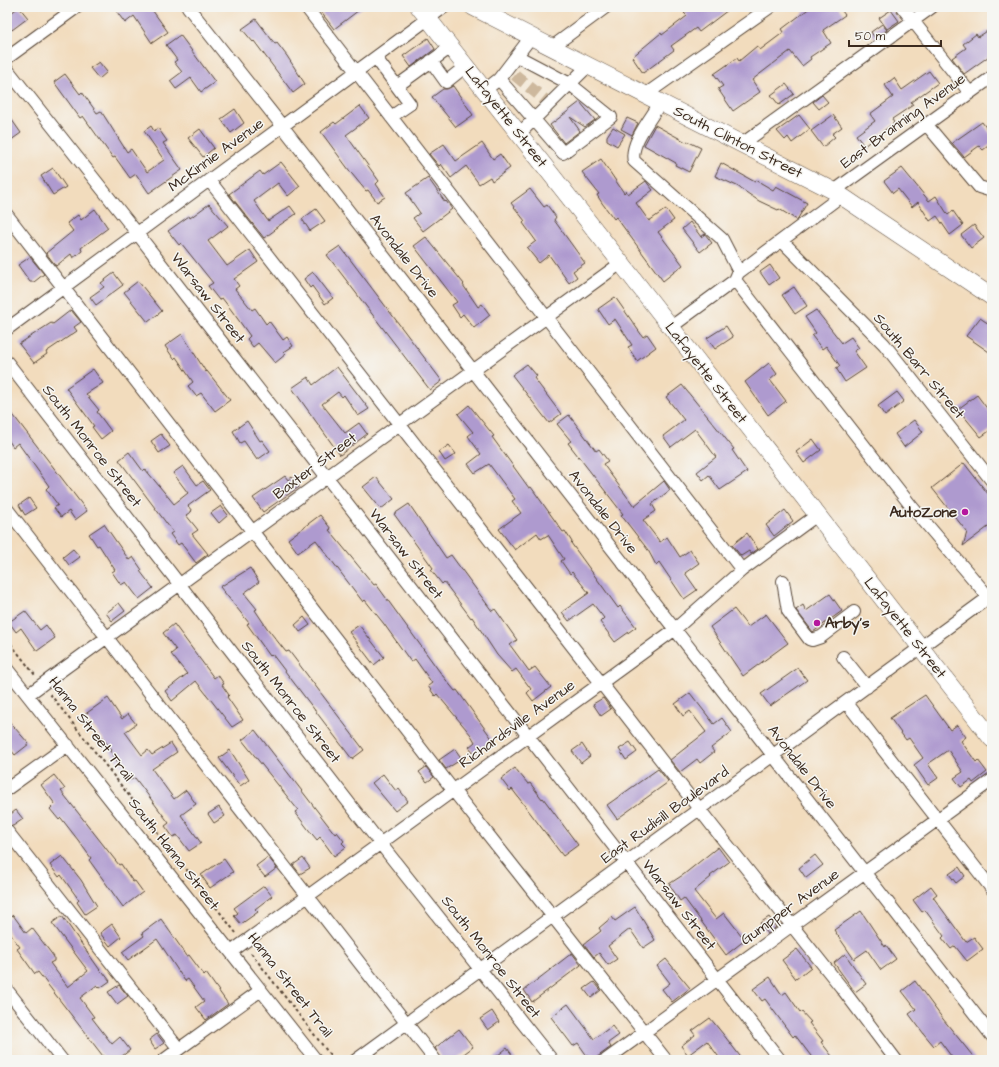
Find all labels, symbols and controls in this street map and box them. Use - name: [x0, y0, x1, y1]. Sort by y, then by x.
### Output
- scale bar: [849, 22, 941, 48]
- text: 50 m: [855, 28, 886, 45]
- street label: Lafayette Street: [459, 62, 552, 173]
- street label: East Branning Avenue: [836, 68, 970, 174]
- street label: South Clinton Street: [670, 100, 806, 184]
- street label: McKinnie Avenue: [164, 113, 268, 197]
- street label: Avondale Drive: [365, 210, 443, 302]
- street label: Warsaw Street: [166, 248, 250, 348]
- street label: South Barr Street: [868, 309, 970, 423]
- street label: Lafayette Street: [659, 318, 752, 429]
- street label: South Monroe Street: [37, 380, 147, 512]
- street label: Baxter Street: [269, 427, 361, 505]
- street label: Avondale Drive: [564, 466, 642, 558]
- place label: AutoZone: [889, 502, 957, 523]
- street label: Warsaw Street: [364, 504, 448, 604]
- marker: AutoZone: [960, 507, 970, 517]
- street label: Lafayette Street: [858, 573, 951, 684]
- place label: Arby's: [825, 613, 870, 635]
- marker: Arby's: [812, 618, 822, 628]
- street label: South Monroe Street: [236, 636, 346, 768]
- street label: Hanna Street Trail: [43, 672, 139, 786]
- street label: Richardsville Avenue: [455, 675, 579, 773]
- street label: Avondale Drive: [763, 721, 841, 813]
- street label: East Rudisill Boulevard: [597, 761, 733, 869]
- street label: South Hanna Street: [124, 794, 224, 914]
- street label: Warsaw Street: [637, 855, 721, 955]
- street label: Gumpper Avenue: [736, 864, 844, 950]
- street label: South Monroe Street: [436, 891, 546, 1023]
- street label: Hanna Street Trail: [242, 928, 338, 1042]

